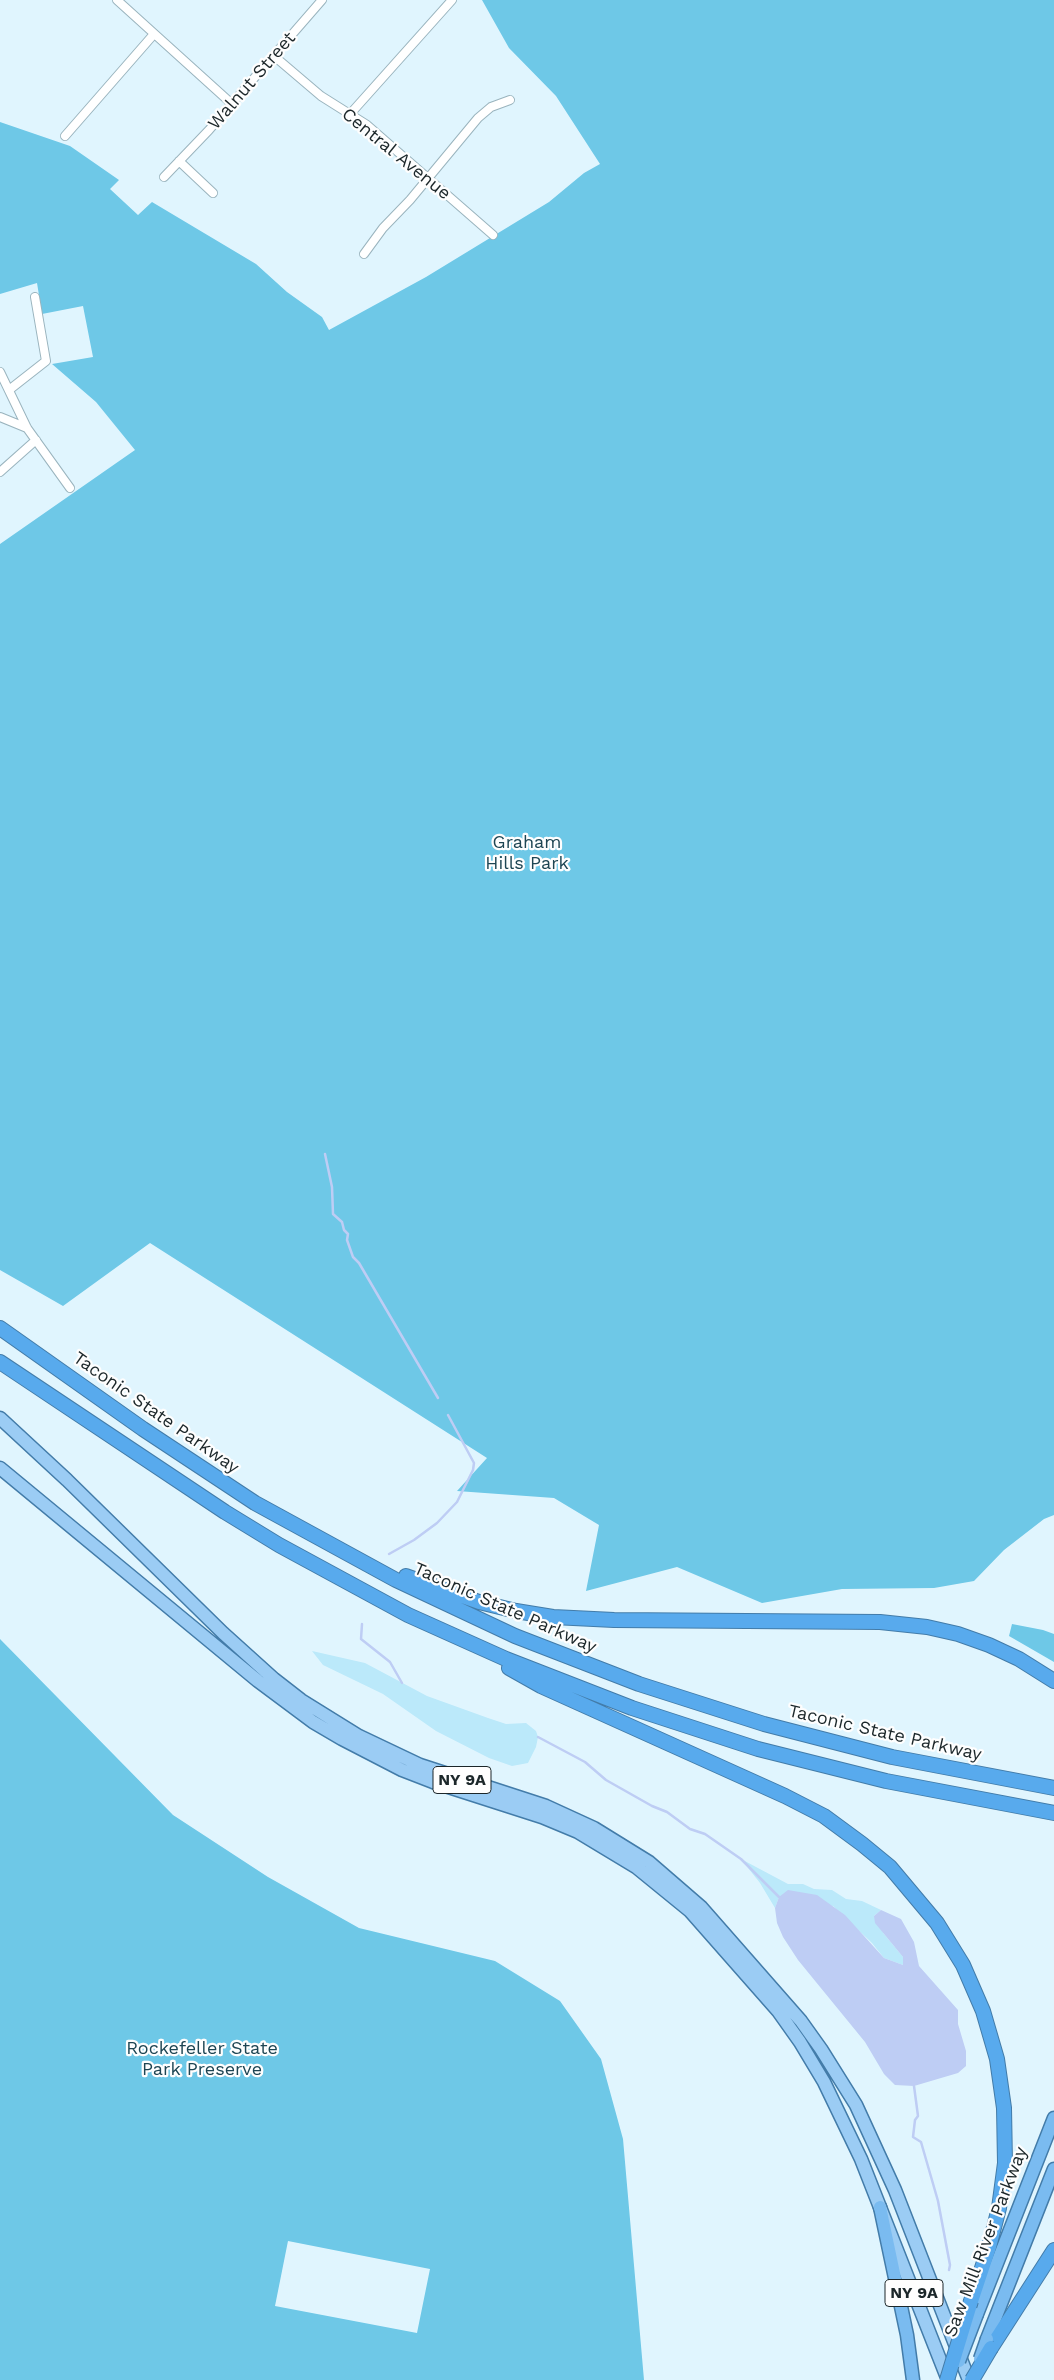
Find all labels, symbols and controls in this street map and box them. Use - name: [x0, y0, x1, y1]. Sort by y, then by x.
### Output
- street label: Walnut Street: [204, 28, 300, 134]
- street label: Central Avenue: [337, 103, 455, 205]
- park label: Graham Hills Park: [485, 832, 569, 874]
- street label: Taconic State Parkway: [69, 1347, 243, 1479]
- street label: Taconic State Parkway: [410, 1558, 600, 1658]
- street label: Taconic State Parkway: [786, 1700, 984, 1766]
- road number: NY 9A: [433, 1766, 491, 1794]
- park label: Rockefeller State Park Preserve: [126, 2038, 278, 2080]
- street label: Saw Mill River Parkway: [940, 2144, 1032, 2340]
- road number: NY 9A: [885, 2280, 943, 2306]

